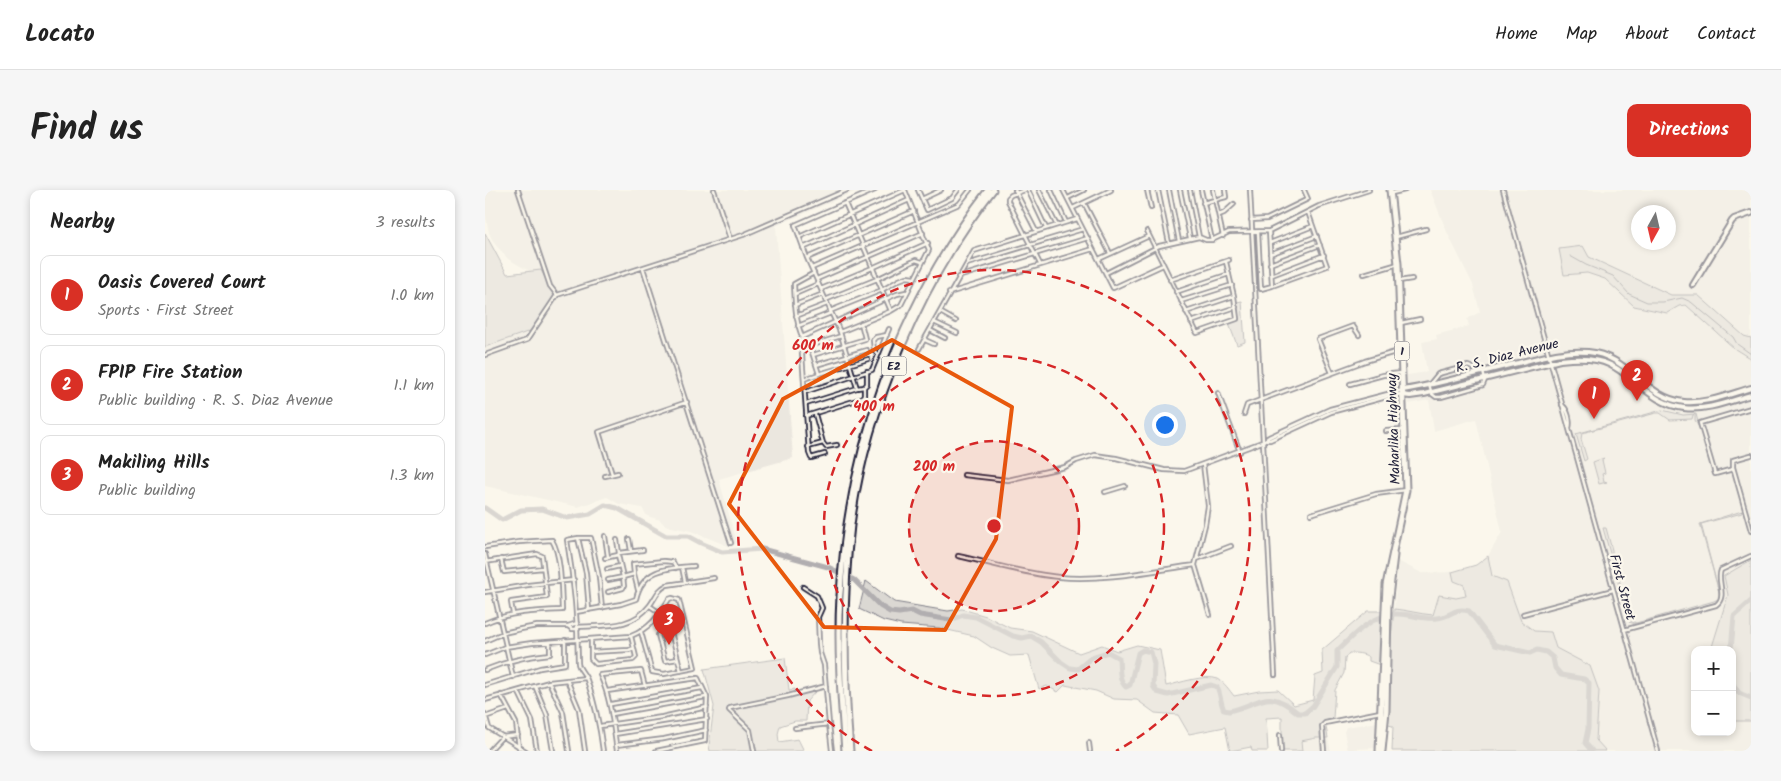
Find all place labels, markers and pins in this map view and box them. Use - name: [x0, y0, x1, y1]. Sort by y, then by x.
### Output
- pin: 2: [1621, 360, 1653, 401]
- pin: 1: [1578, 378, 1610, 419]
- centre of rings: [985, 517, 1003, 535]
- pin: 3: [653, 604, 685, 645]

